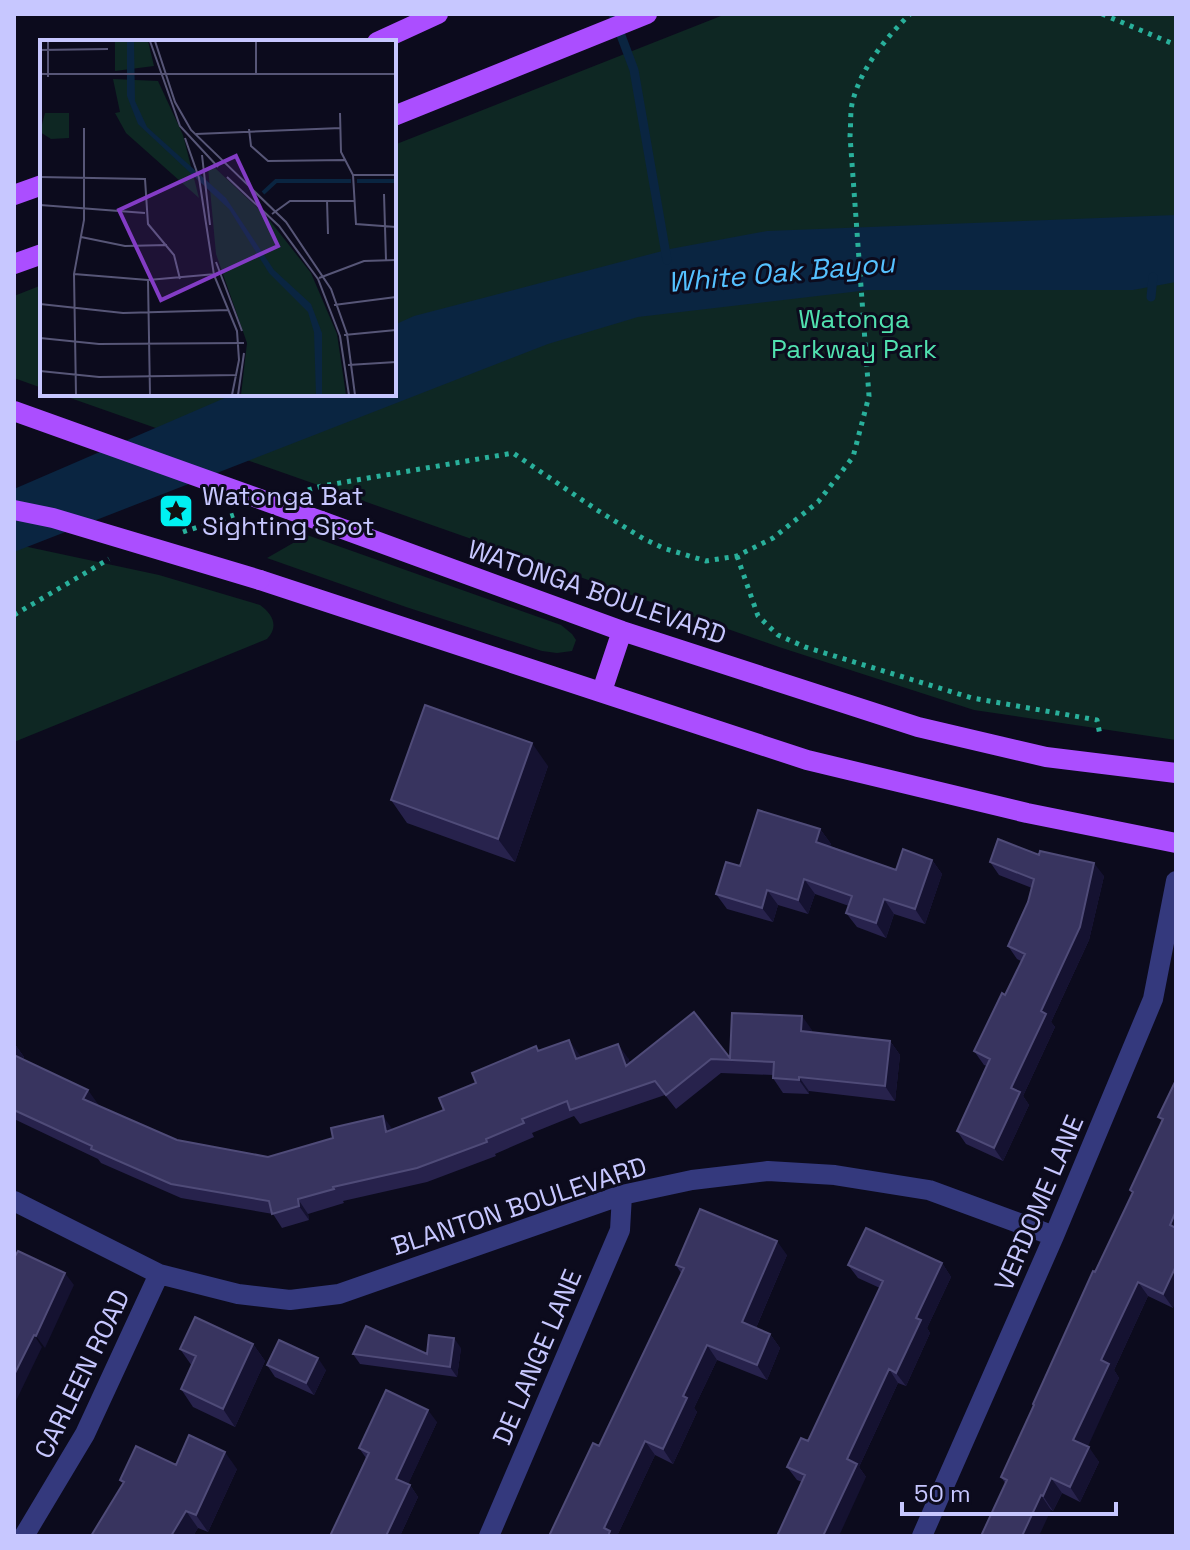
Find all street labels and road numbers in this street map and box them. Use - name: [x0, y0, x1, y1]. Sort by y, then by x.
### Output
- street label: WATONGA BOULEVARD: [463, 532, 731, 652]
- street label: VERDOME LANE: [987, 1110, 1091, 1296]
- street label: BLANTON BOULEVARD: [387, 1149, 651, 1263]
- street label: DE LANGE LANE: [485, 1264, 589, 1450]
- street label: CARLEEN ROAD: [26, 1284, 138, 1464]

